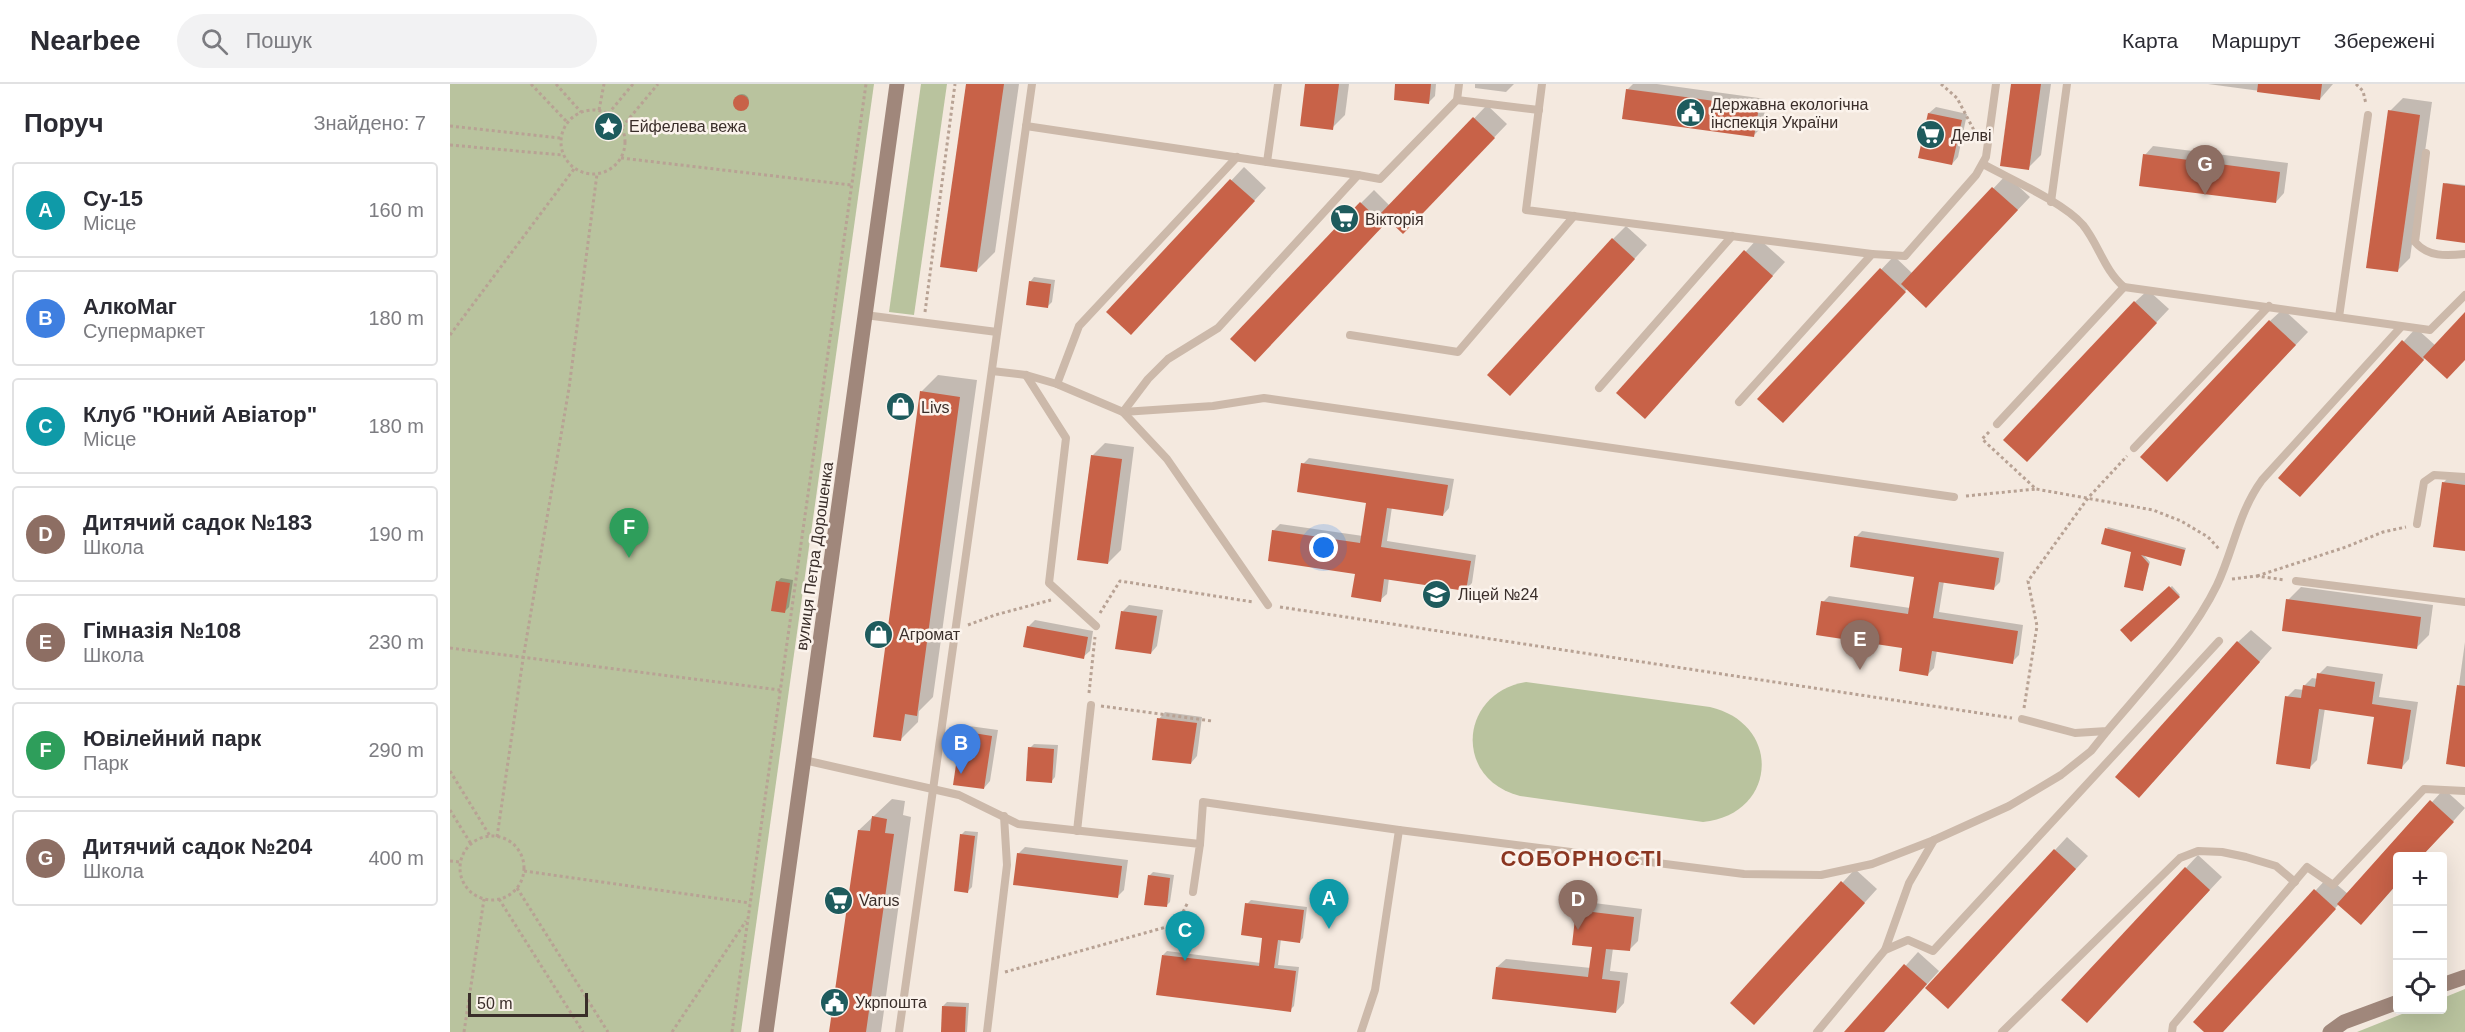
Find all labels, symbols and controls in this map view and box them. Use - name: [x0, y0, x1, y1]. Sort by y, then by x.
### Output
- search box: [177, 14, 597, 68]
- text: Nearbee: [30, 25, 141, 56]
- icon: search: [198, 25, 231, 58]
- text: Пошук: [246, 28, 312, 53]
- text: Карта: [2122, 29, 2178, 52]
- text: Маршрут: [2211, 29, 2301, 52]
- text: Збережені: [2334, 29, 2435, 52]
- place label: Державна екологічна інспекція України: [1711, 96, 1869, 131]
- public building icon: Державна екологічна інспекція України: [1674, 97, 1706, 129]
- text: Поруч: [24, 108, 104, 138]
- place icon: Ейфелева вежа: [592, 110, 624, 142]
- text: Знайдено: 7: [313, 112, 426, 134]
- place label: Ейфелева вежа: [629, 118, 747, 135]
- supermarket icon: Делві: [1914, 119, 1946, 151]
- place label: Делві: [1951, 127, 1992, 144]
- pin: G: [2186, 146, 2224, 195]
- text: Су-15: [83, 186, 143, 211]
- text: A: [38, 199, 53, 221]
- text: 160 m: [368, 199, 424, 221]
- supermarket icon: Вікторія: [1328, 203, 1360, 235]
- place label: Вікторія: [1365, 211, 1424, 228]
- text: Місце: [83, 212, 136, 234]
- text: АлкоМаг: [83, 294, 177, 319]
- text: B: [38, 307, 53, 329]
- text: 180 m: [368, 307, 424, 329]
- text: Супермаркет: [83, 320, 205, 342]
- shop icon: Livs: [884, 391, 916, 423]
- place label: Livs: [921, 399, 949, 416]
- text: Клуб "Юний Авіатор": [83, 402, 317, 427]
- text: C: [38, 415, 53, 437]
- text: 180 m: [368, 415, 424, 437]
- text: Місце: [83, 428, 136, 450]
- street label: вулиця Петра Дорошенка: [793, 461, 836, 651]
- pin: F: [610, 508, 648, 558]
- text: Дитячий садок №183: [83, 510, 312, 535]
- text: D: [38, 523, 53, 545]
- text: 190 m: [368, 523, 424, 545]
- your location: [1309, 533, 1338, 562]
- text: Школа: [83, 536, 144, 558]
- school or university icon: Ліцей №24: [1421, 578, 1453, 610]
- place label: Ліцей №24: [1458, 586, 1538, 603]
- text: Гімназія №108: [83, 618, 241, 643]
- shop icon: Агромат: [862, 618, 894, 650]
- pin: E: [1840, 620, 1880, 670]
- place label: Агромат: [899, 626, 961, 643]
- text: E: [39, 631, 52, 653]
- text: 230 m: [368, 631, 424, 653]
- text: Школа: [83, 644, 144, 666]
- pin: B: [942, 724, 980, 774]
- text: Ювілейний парк: [83, 726, 261, 751]
- text: F: [39, 739, 52, 761]
- text: 290 m: [368, 739, 424, 761]
- text: Парк: [83, 752, 128, 774]
- text: Дитячий садок №204: [83, 834, 312, 859]
- district label: СОБОРНОСТІ: [1501, 846, 1663, 871]
- text: G: [38, 847, 53, 869]
- text: 400 m: [368, 847, 424, 869]
- map controls: [2393, 852, 2447, 1014]
- button: +: [2393, 852, 2447, 906]
- text: Школа: [83, 860, 144, 882]
- pin: A: [1310, 880, 1348, 929]
- pin: D: [1558, 880, 1598, 930]
- supermarket icon: Varus: [822, 884, 854, 916]
- place label: Varus: [859, 892, 900, 909]
- button: −: [2393, 906, 2447, 960]
- pin: C: [1166, 912, 1204, 961]
- button: locate: [2393, 960, 2447, 1014]
- public building icon: Укрпошта: [818, 986, 850, 1018]
- scale bar: [468, 990, 588, 1018]
- place label: Укрпошта: [855, 994, 927, 1011]
- text: 50 m: [477, 995, 513, 1012]

